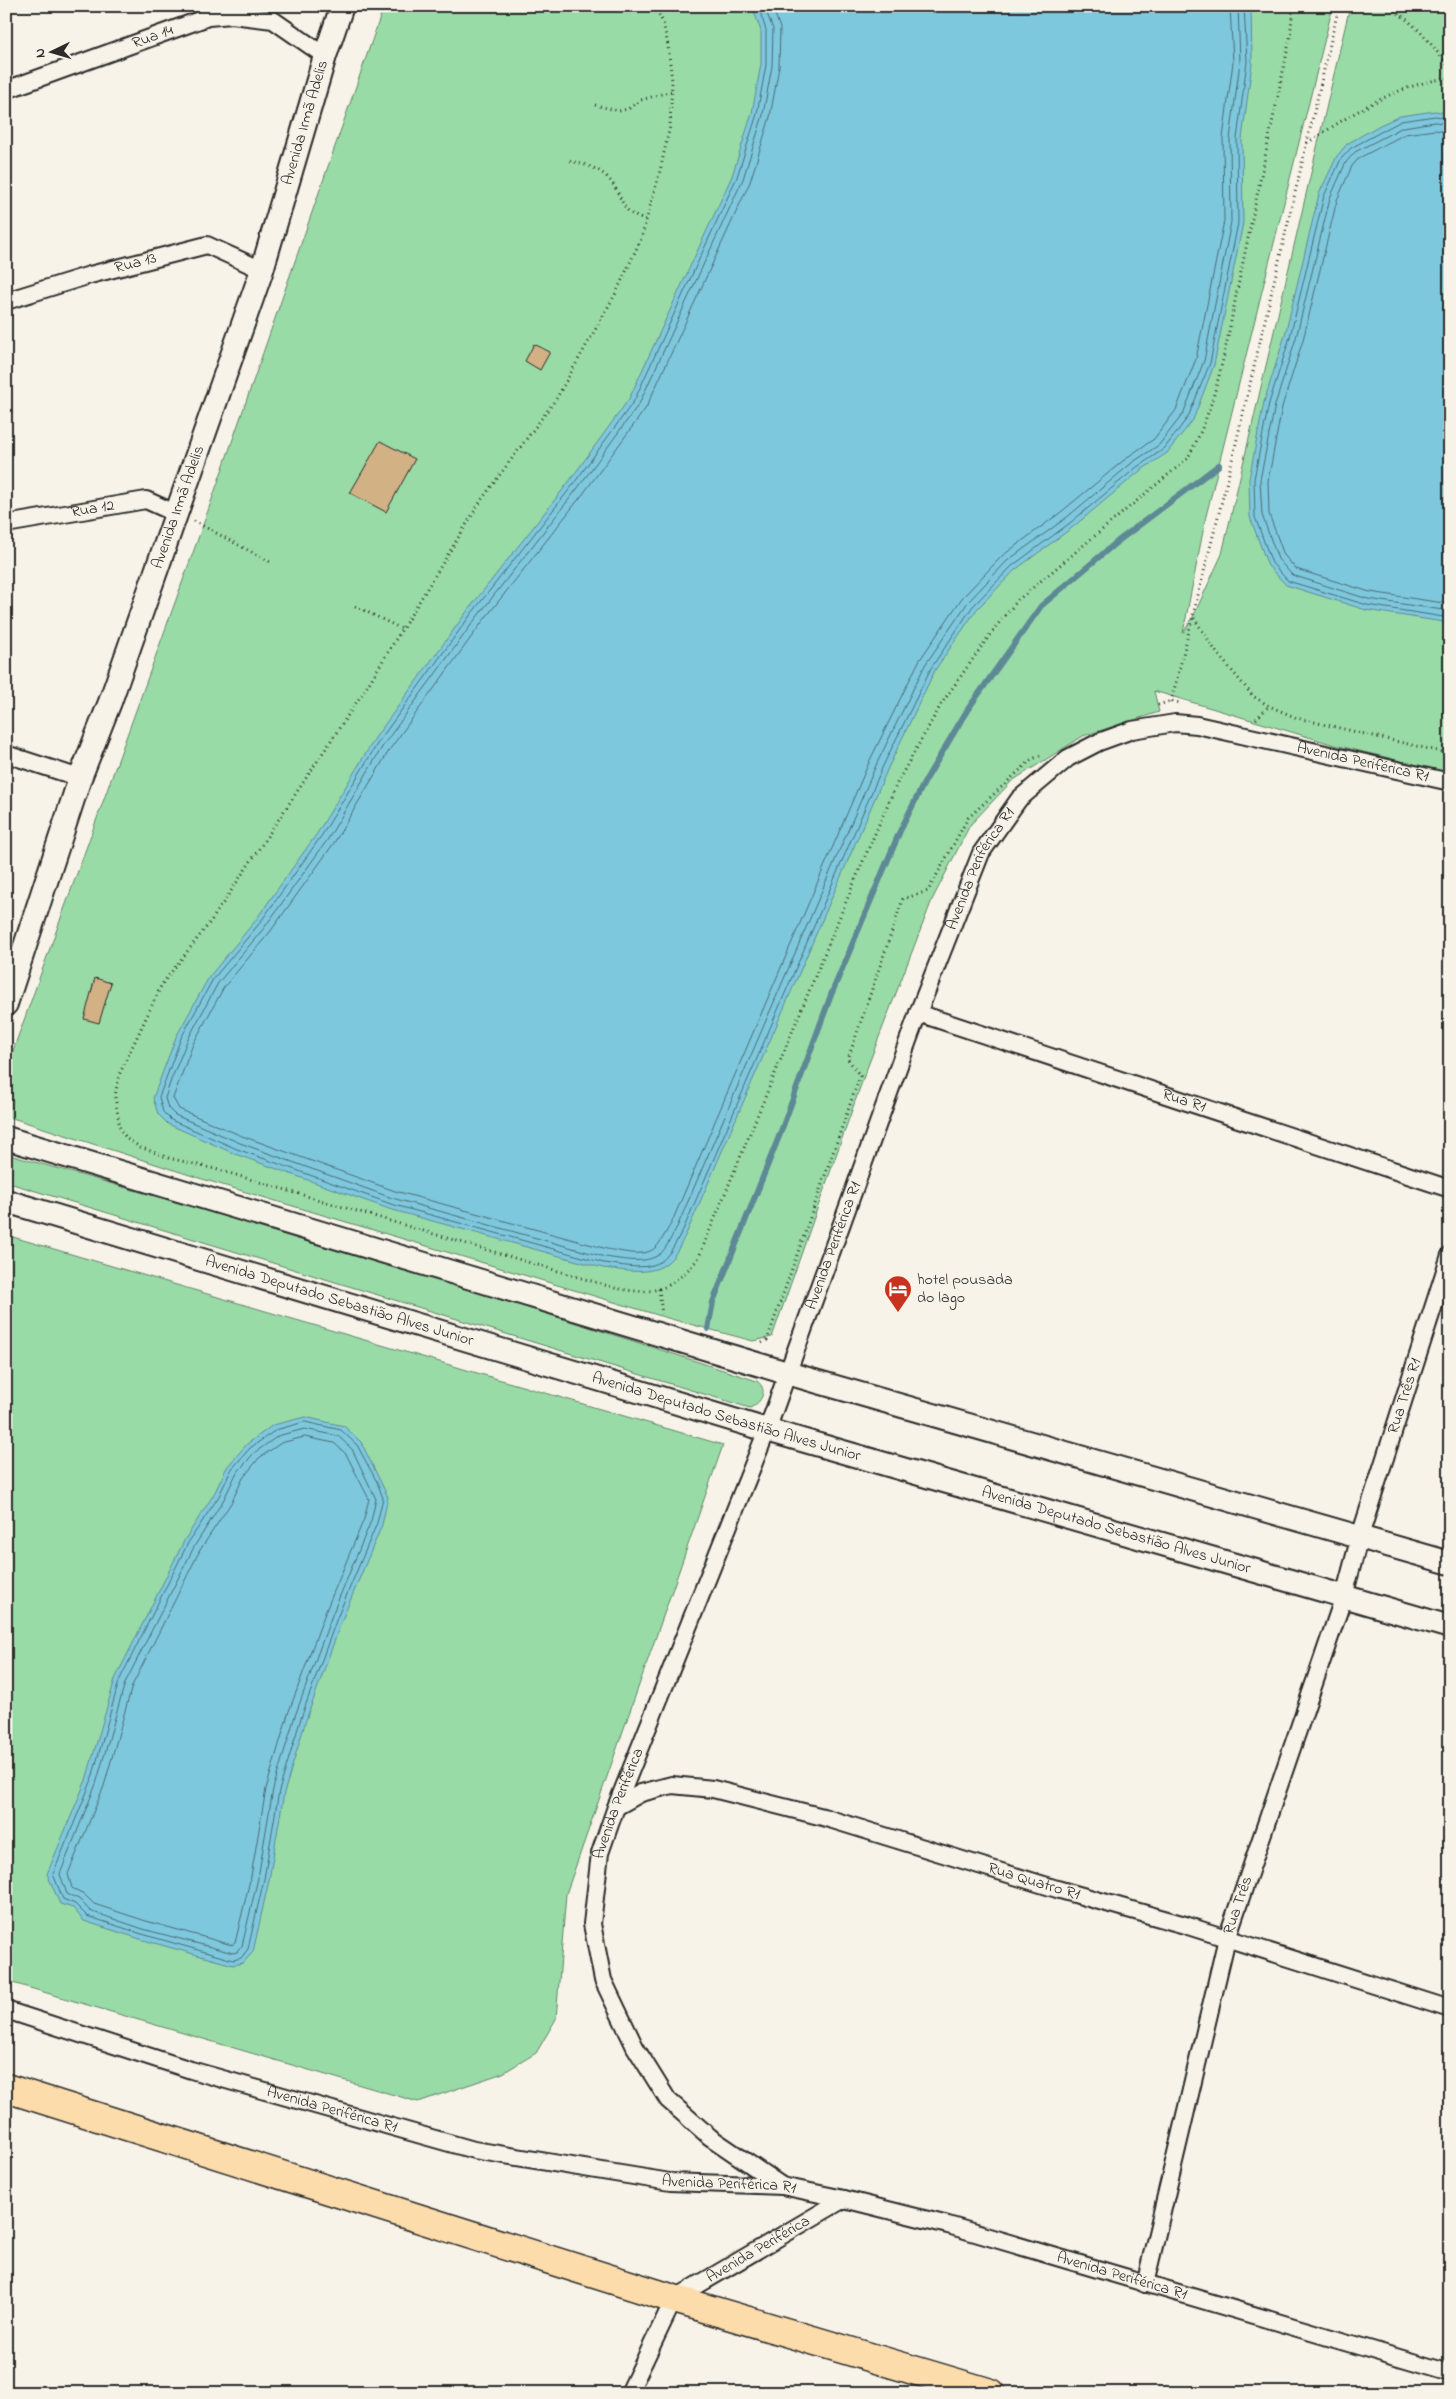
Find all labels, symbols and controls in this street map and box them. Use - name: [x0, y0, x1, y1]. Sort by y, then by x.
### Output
- street label: Rua 14: [129, 18, 177, 55]
- north arrow: [28, 28, 78, 78]
- text: N: [30, 47, 51, 59]
- street label: Avenida Irmã Adelis: [276, 57, 335, 188]
- street label: Rua 13: [112, 246, 159, 280]
- street label: Avenida Irmã Adelis: [146, 442, 211, 572]
- street label: Rua 12: [69, 494, 116, 525]
- street label: Avenida Periférica R1: [1294, 736, 1431, 789]
- street label: Avenida Periférica R1: [940, 803, 1021, 934]
- street label: Rua R1: [1159, 1083, 1209, 1119]
- street label: Avenida Periférica R1: [799, 1178, 868, 1313]
- street label: Avenida Deputado Sebastião Alves Junior: [202, 1250, 476, 1353]
- place label: hotel pousada do lago: [917, 1268, 1013, 1310]
- hotel icon: hotel pousada do lago: [883, 1274, 913, 1313]
- street label: Rua Três R1: [1381, 1355, 1428, 1437]
- street label: Avenida Deputado Sebastião Alves Junior: [589, 1366, 863, 1468]
- street label: Avenida Deputado Sebastião Alves Junior: [979, 1480, 1254, 1581]
- street label: Avenida Periférica: [587, 1745, 650, 1860]
- street label: Rua Quatro R1: [985, 1856, 1083, 1907]
- street label: Rua Três: [1217, 1873, 1259, 1938]
- street label: Avenida Periférica R1: [264, 2080, 400, 2140]
- street label: Avenida Periférica R1: [660, 2169, 798, 2201]
- street label: Avenida Periférica: [702, 2209, 815, 2289]
- street label: Avenida Periférica R1: [1054, 2246, 1190, 2307]

